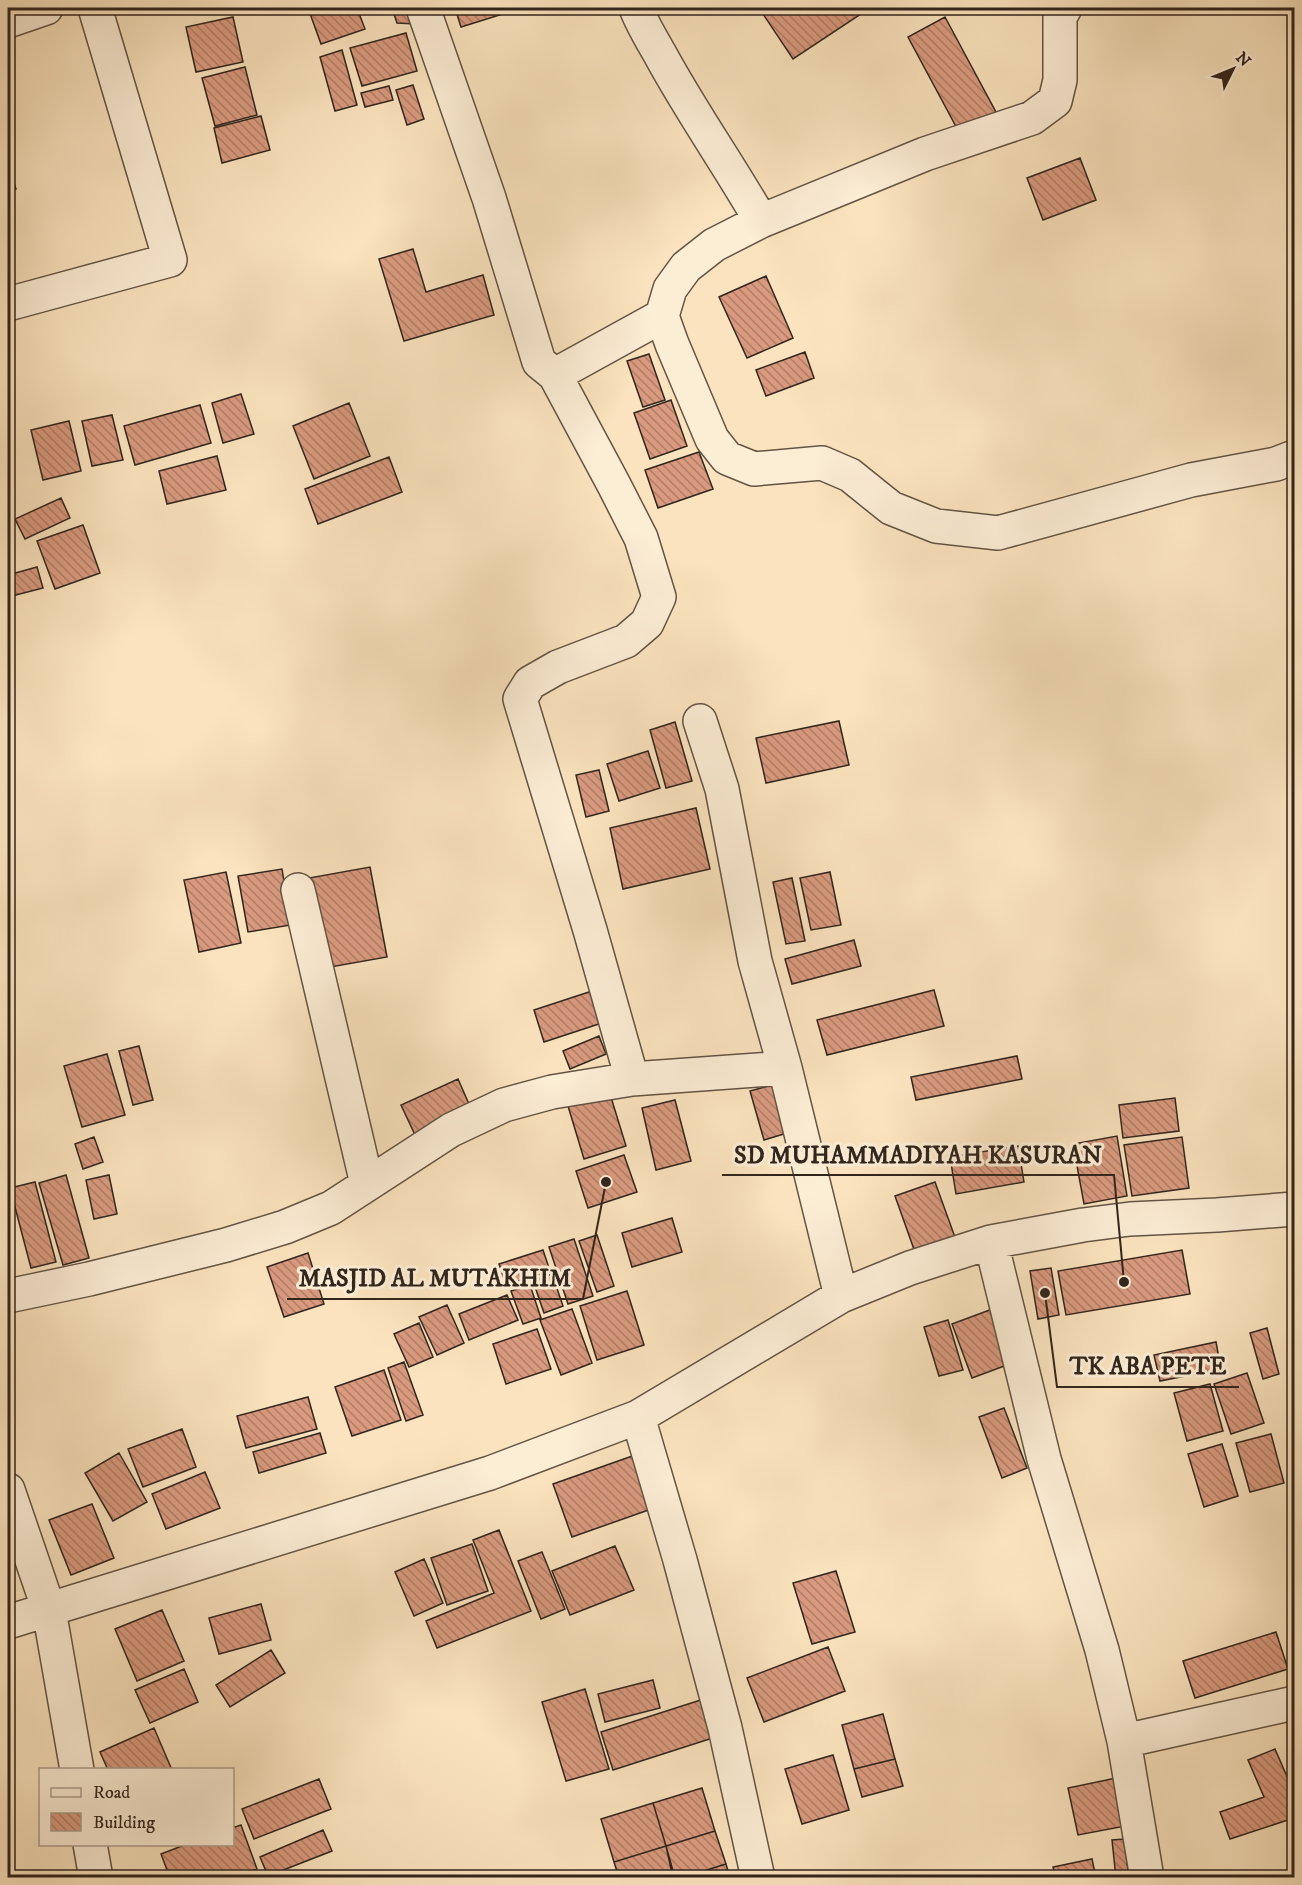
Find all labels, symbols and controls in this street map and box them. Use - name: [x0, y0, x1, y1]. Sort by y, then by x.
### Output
- north arrow: [1203, 39, 1263, 99]
- text: N: [1231, 48, 1255, 71]
- callout: SD MUHAMMADIYAH KASURAN: [722, 1133, 1114, 1175]
- text: SD MUHAMMADIYAH KASURAN: [734, 1141, 1102, 1171]
- callout: MASJID AL MUTAKHIM: [287, 1257, 583, 1299]
- text: MASJID AL MUTAKHIM: [299, 1264, 571, 1294]
- callout: TK ABA PETE: [1057, 1345, 1239, 1387]
- text: TK ABA PETE: [1068, 1352, 1227, 1382]
- legend: [39, 1768, 234, 1846]
- text: Road: [93, 1782, 130, 1804]
- text: Building: [93, 1812, 155, 1834]

